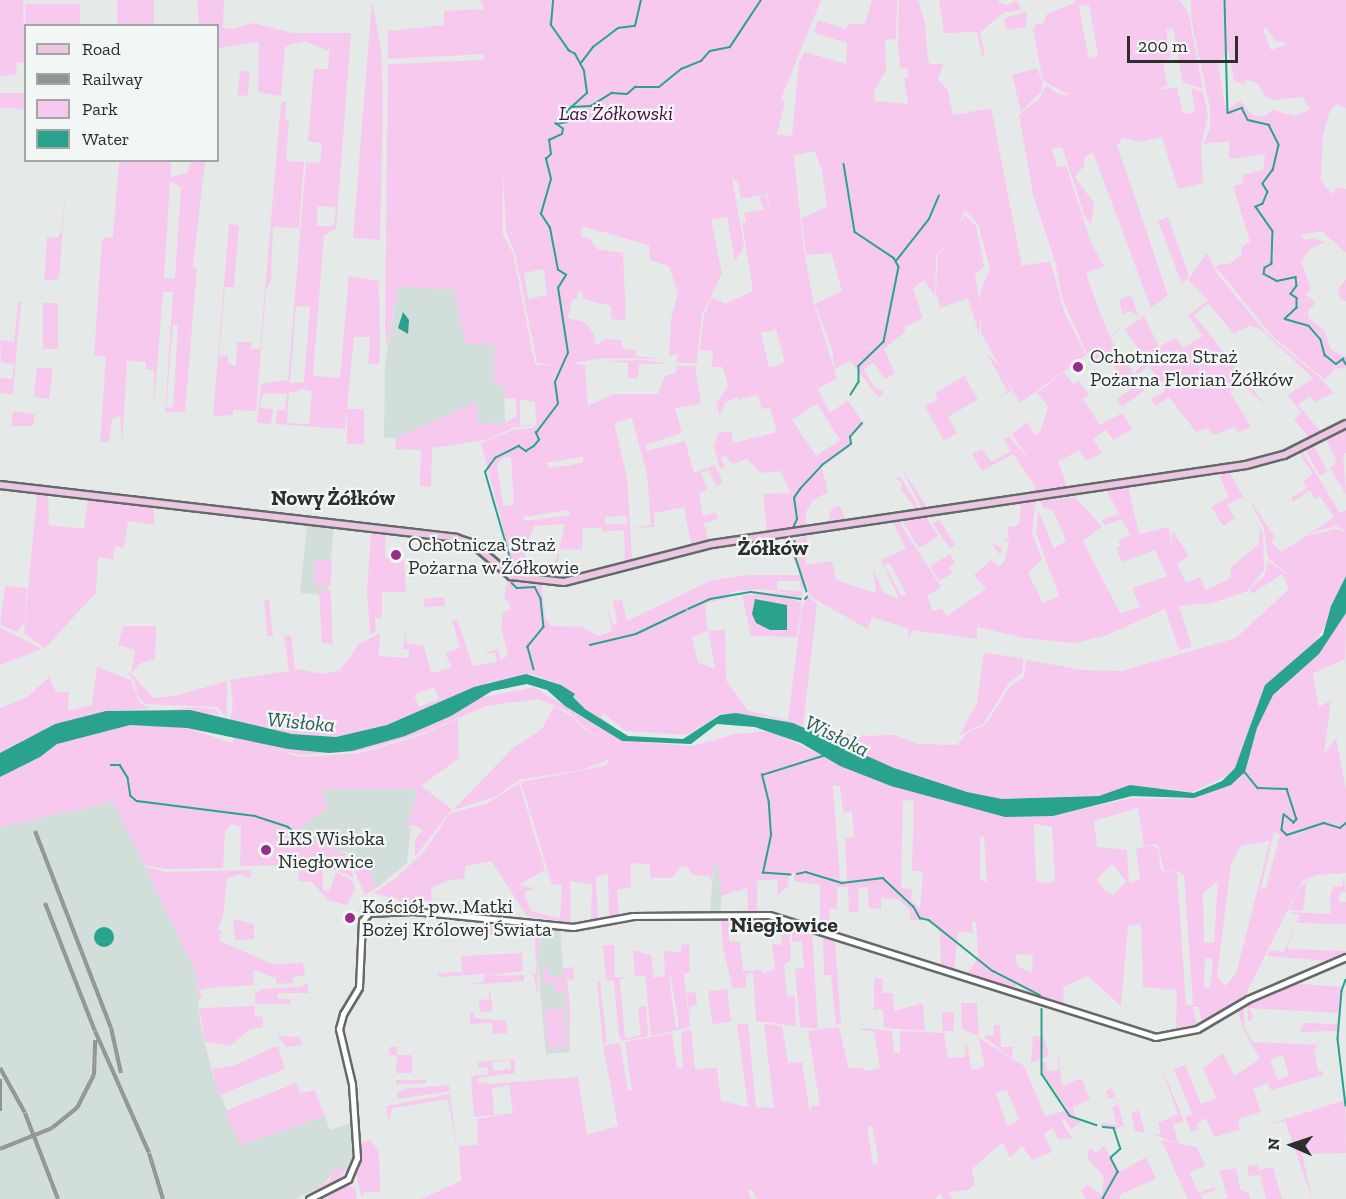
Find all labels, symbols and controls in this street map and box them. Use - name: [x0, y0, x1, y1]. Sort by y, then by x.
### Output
- legend: [24, 24, 219, 162]
- scale bar: [1130, 24, 1241, 62]
- text: 200 m: [1138, 35, 1188, 57]
- text: Road: [82, 38, 121, 60]
- text: Railway: [82, 68, 143, 90]
- text: Park: [82, 98, 118, 120]
- park label: Las Żółkowski: [559, 101, 673, 125]
- text: Water: [82, 128, 129, 150]
- place label: Ochotnicza Straż Pożarna Florian Żółków: [1090, 344, 1293, 391]
- marker: Ochotnicza Straż Pożarna Florian Żółków: [1071, 360, 1085, 374]
- district label: Nowy Żółków: [271, 485, 395, 511]
- place label: Ochotnicza Straż Pożarna w Żółkowie: [408, 532, 580, 579]
- district label: Żółków: [738, 535, 808, 561]
- marker: Ochotnicza Straż Pożarna w Żółkowie: [389, 548, 403, 562]
- water label: Wisłoka: [266, 706, 336, 738]
- water label: Wisłoka: [801, 710, 873, 762]
- place label: LKS Wisłoka Niegłowice: [278, 826, 385, 873]
- marker: LKS Wisłoka Niegłowice: [259, 843, 273, 857]
- place label: Kościół pw. Matki Bożej Królowej Świata: [362, 894, 552, 941]
- marker: Kościół pw. Matki Bożej Królowej Świata: [343, 911, 357, 925]
- district label: Niegłowice: [730, 912, 838, 938]
- north arrow: [1262, 1115, 1322, 1175]
- text: N: [1264, 1137, 1283, 1151]

